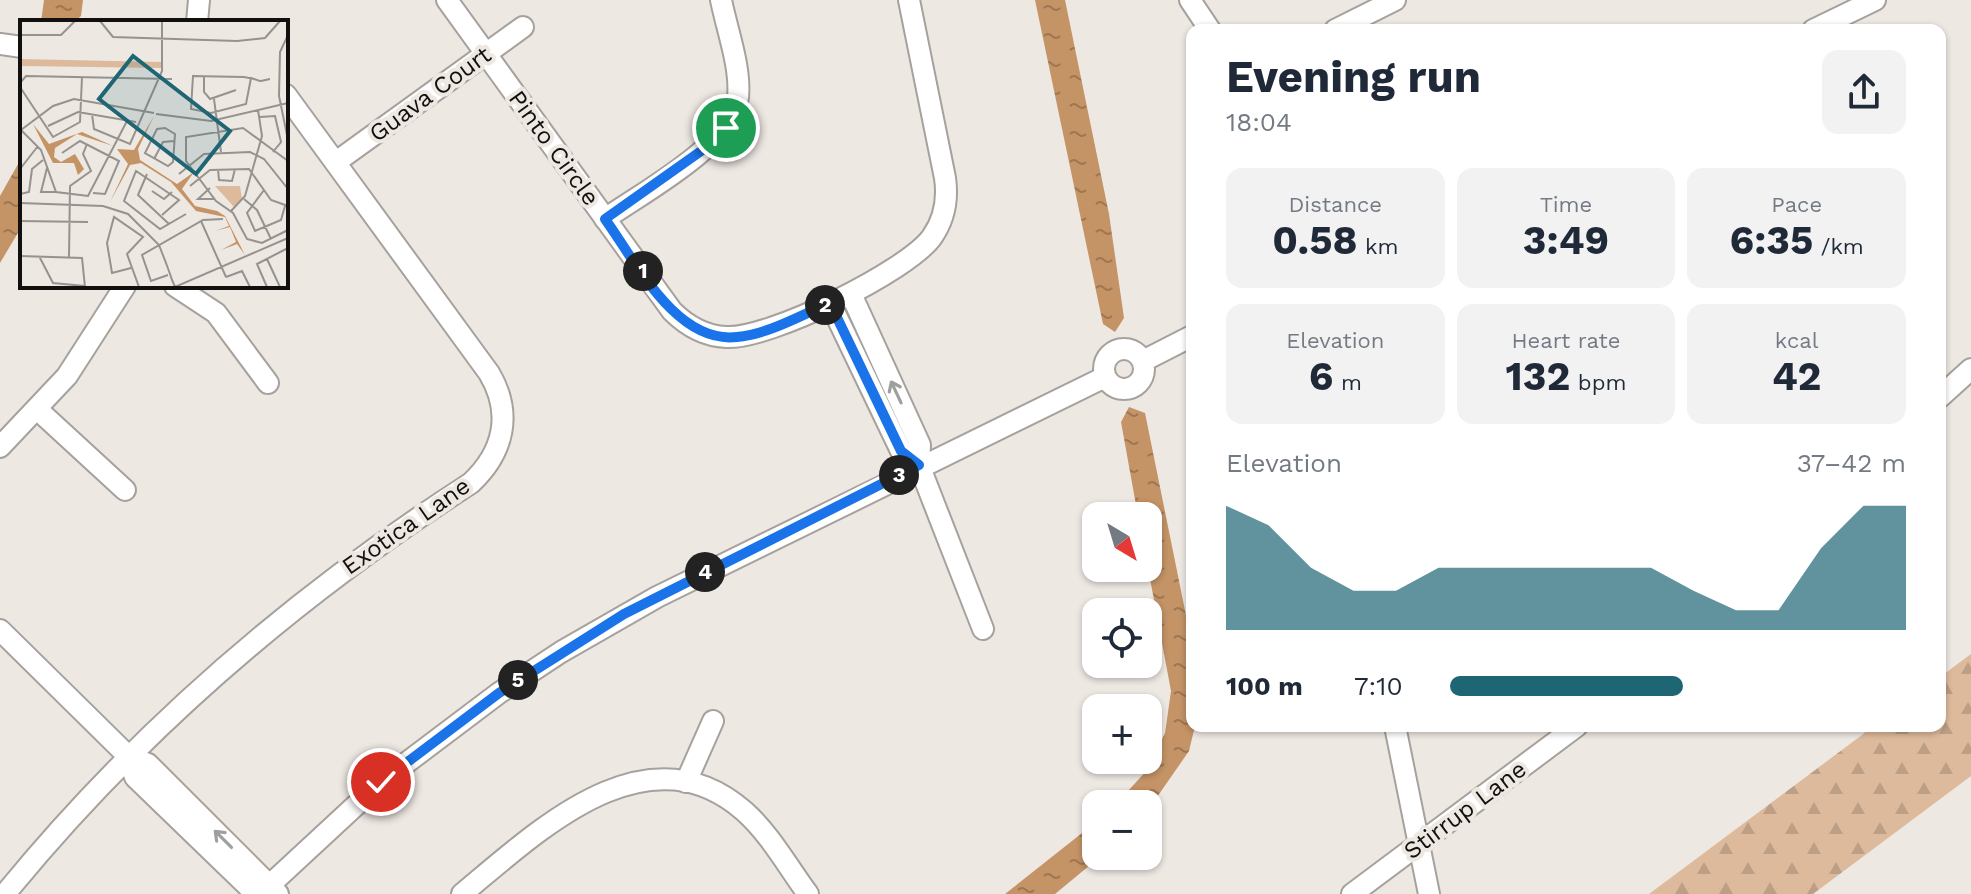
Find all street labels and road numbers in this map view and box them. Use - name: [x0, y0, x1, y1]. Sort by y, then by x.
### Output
- street label: Guava Court: [364, 40, 496, 148]
- street label: Pinto Circle: [503, 85, 605, 211]
- street label: Exotica Lane: [337, 472, 475, 580]
- street label: Stirrup Lane: [1398, 755, 1532, 865]

